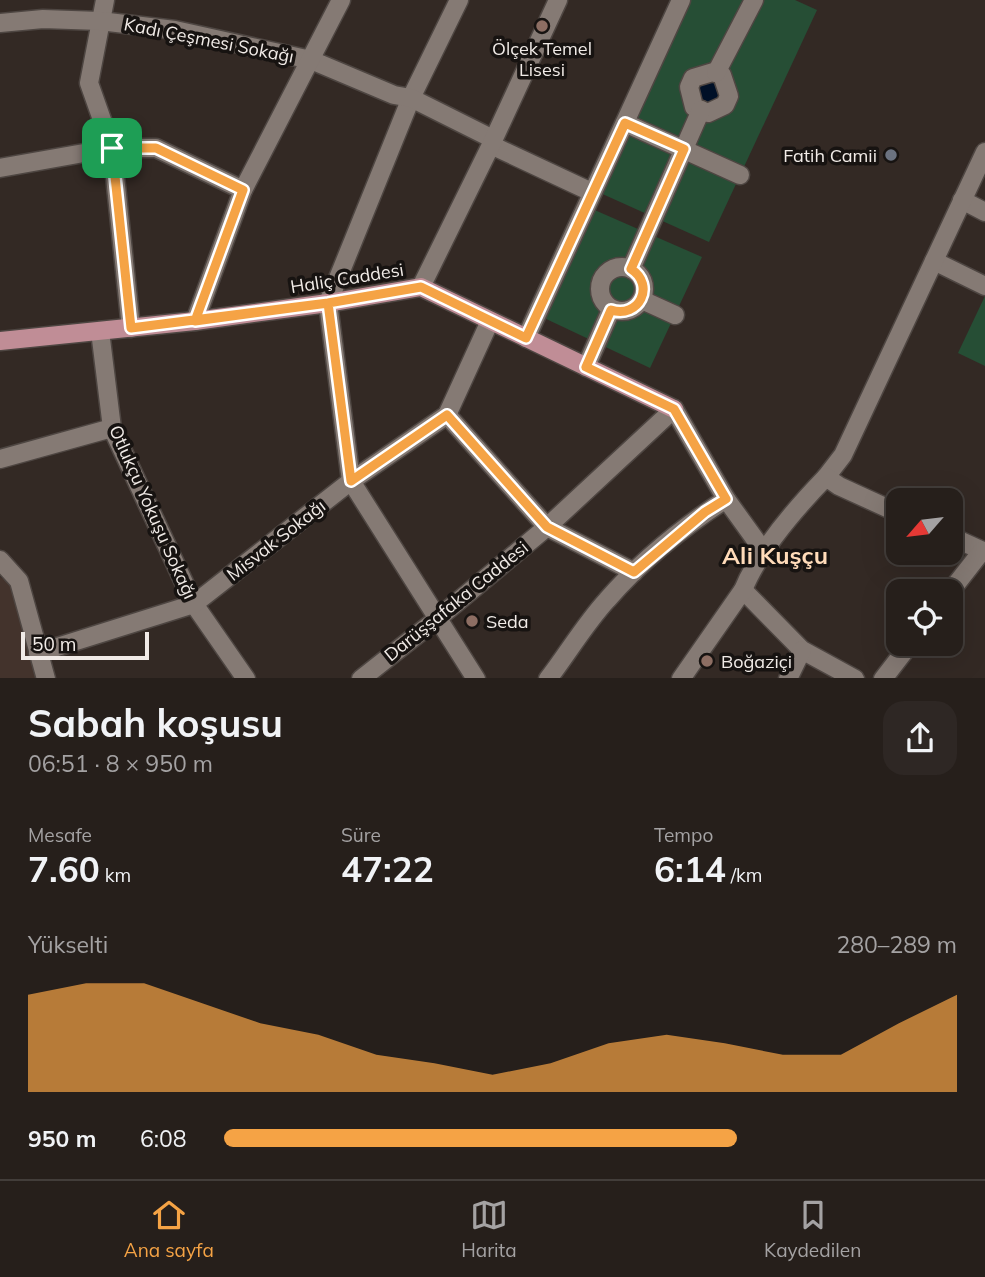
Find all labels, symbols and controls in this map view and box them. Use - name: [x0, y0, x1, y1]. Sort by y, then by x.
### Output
- street label: Kadı Çeşmesi Sokağı: [122, 12, 296, 68]
- marker: Ölçek Temel Lisesi: [534, 18, 550, 34]
- place label: Ölçek Temel Lisesi: [492, 37, 592, 81]
- pin: [82, 118, 142, 178]
- icon: arrive: [93, 129, 131, 167]
- place label: Fatih Camii: [783, 144, 877, 167]
- marker: Fatih Camii: [883, 147, 899, 163]
- street label: Haliç Caddesi: [289, 258, 405, 298]
- street label: Otlukçu Yokuşu Sokağı: [104, 421, 202, 603]
- north arrow: [886, 488, 962, 565]
- map controls: [886, 488, 963, 656]
- street label: Misvak Sokağı: [222, 494, 330, 586]
- street label: Darüşşafaka Caddesi: [379, 536, 533, 666]
- district label: Ali Kuşçu: [722, 540, 828, 570]
- button: locate: [886, 579, 963, 656]
- place label: Seda: [486, 610, 529, 633]
- marker: Seda: [464, 613, 480, 629]
- scale bar: [21, 629, 149, 661]
- text: 50 m: [32, 632, 76, 656]
- place label: Boğaziçi: [721, 650, 792, 673]
- marker: Boğaziçi: [699, 653, 715, 669]
- text: Sabah koşusu: [28, 699, 283, 747]
- button: share: [883, 701, 957, 775]
- text: 06:51 · 8 × 950 m: [28, 749, 213, 778]
- text: Mesafe: [28, 823, 92, 847]
- text: Süre: [341, 823, 381, 847]
- text: Tempo: [654, 823, 713, 847]
- text: 7.60: [28, 847, 100, 891]
- text: 47:22: [341, 847, 434, 891]
- text: 6:14: [654, 847, 726, 891]
- text: km: [100, 863, 131, 887]
- text: /km: [726, 863, 763, 887]
- text: Yükselti: [28, 930, 108, 959]
- text: 280–289 m: [836, 930, 957, 959]
- text: 950 m: [28, 1124, 96, 1153]
- text: 6:08: [140, 1124, 187, 1153]
- tab: Ana sayfa: [124, 1196, 214, 1262]
- tab: Harita: [461, 1196, 517, 1262]
- tab: Kaydedilen: [764, 1196, 861, 1262]

